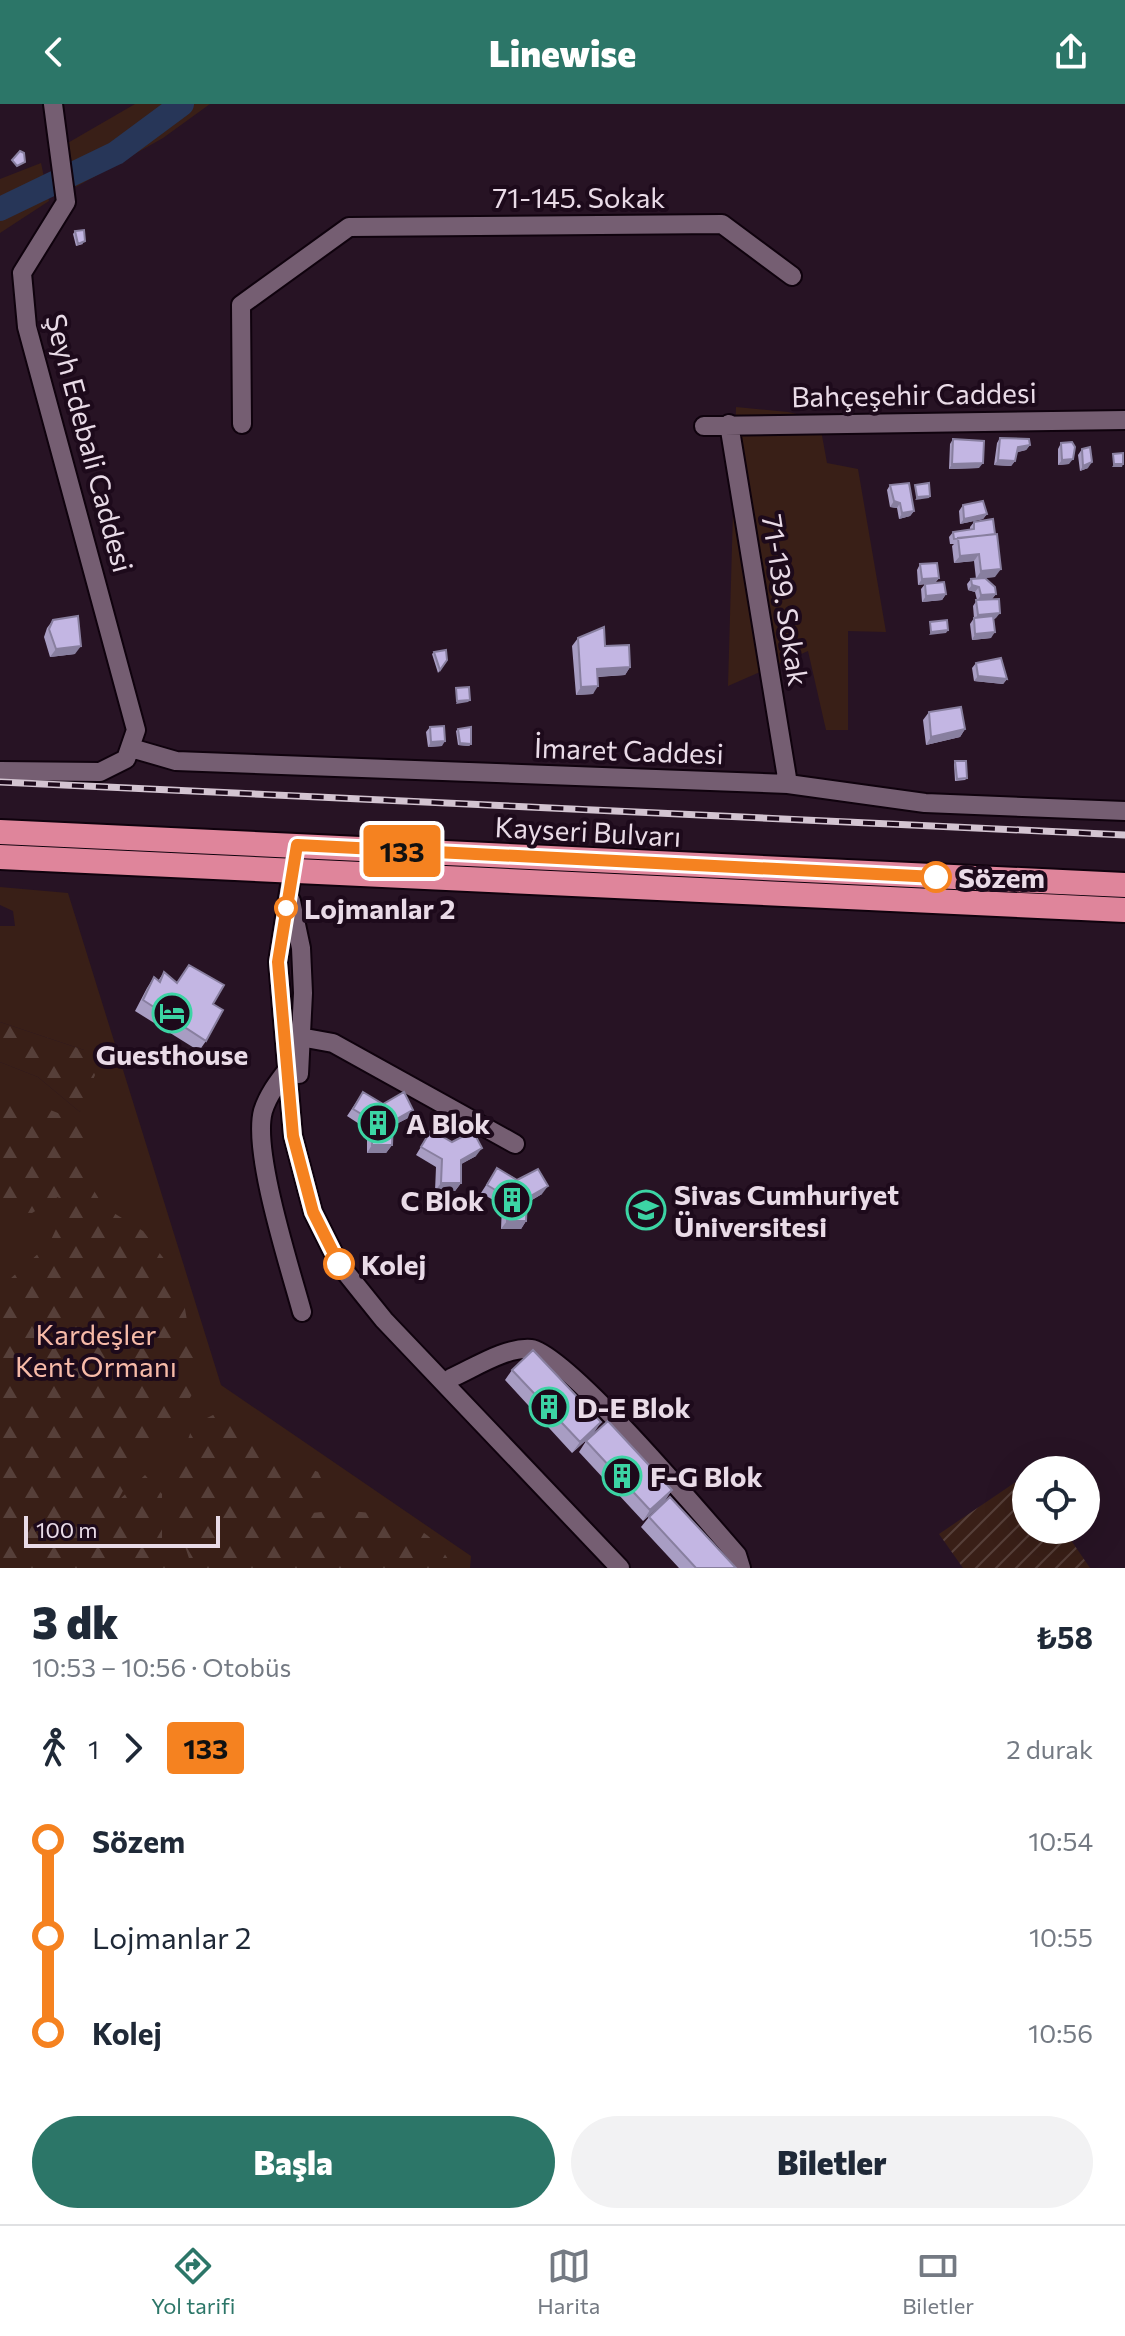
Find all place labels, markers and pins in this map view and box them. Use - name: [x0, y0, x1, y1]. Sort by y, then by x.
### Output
- place label: Sözem: [958, 860, 1045, 894]
- marker: Sözem: [921, 862, 951, 892]
- place label: Lojmanlar 2: [304, 891, 455, 925]
- marker: Lojmanlar 2: [275, 897, 297, 919]
- hotel icon: Guesthouse: [151, 992, 193, 1034]
- place label: Guesthouse: [96, 1037, 248, 1071]
- building icon: A Blok: [357, 1102, 399, 1144]
- place label: A Blok: [406, 1106, 490, 1140]
- place label: Sivas Cumhuriyet Üniversitesi: [674, 1177, 899, 1243]
- building icon: C Blok: [491, 1179, 533, 1221]
- place label: C Blok: [401, 1183, 484, 1217]
- school or university icon: Sivas Cumhuriyet Üniversitesi: [625, 1189, 667, 1231]
- place label: Kolej: [361, 1247, 426, 1281]
- marker: Kolej: [324, 1249, 354, 1279]
- building icon: D-E Blok: [528, 1386, 570, 1428]
- place label: D-E Blok: [577, 1390, 690, 1424]
- building icon: F-G Blok: [601, 1455, 643, 1497]
- place label: F-G Blok: [650, 1459, 763, 1493]

